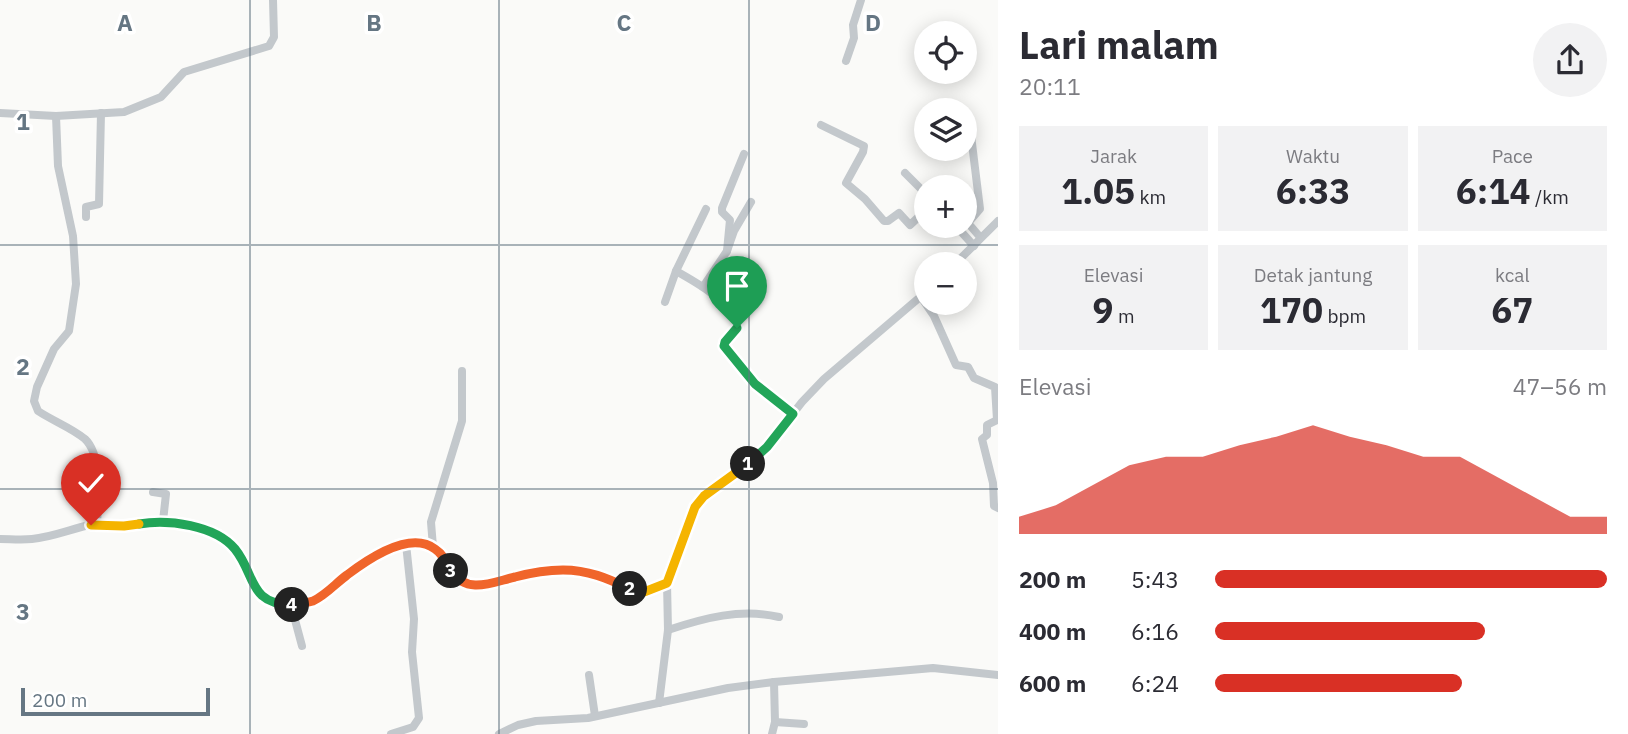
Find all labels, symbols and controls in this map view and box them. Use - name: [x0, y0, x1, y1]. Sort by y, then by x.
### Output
- text: A: [117, 7, 133, 37]
- text: B: [366, 7, 382, 37]
- text: C: [617, 7, 632, 37]
- text: D: [865, 7, 881, 37]
- text: Lari malam: [1019, 20, 1219, 69]
- map controls: [914, 21, 977, 315]
- button: locate: [914, 21, 977, 84]
- button: share: [1533, 23, 1607, 97]
- text: 20:11: [1019, 71, 1081, 101]
- button: layers: [914, 98, 977, 161]
- text: 1: [16, 106, 30, 136]
- text: Jarak: [1090, 144, 1137, 168]
- text: Waktu: [1286, 144, 1340, 168]
- text: Pace: [1492, 144, 1533, 168]
- text: 1.05: [1061, 168, 1135, 214]
- text: 6:33: [1276, 168, 1350, 214]
- text: 6:14: [1456, 168, 1530, 214]
- button: +: [914, 175, 977, 238]
- text: km: [1135, 185, 1166, 209]
- text: /km: [1530, 185, 1569, 209]
- button: −: [914, 252, 977, 315]
- pin: [707, 256, 767, 328]
- text: Elevasi: [1084, 263, 1144, 287]
- text: Detak jantung: [1254, 263, 1372, 287]
- text: kcal: [1495, 263, 1530, 287]
- icon: arrive: [718, 267, 756, 305]
- text: 9: [1093, 287, 1114, 333]
- text: 170: [1260, 287, 1323, 333]
- text: 67: [1491, 287, 1533, 333]
- text: m: [1114, 304, 1135, 328]
- text: bpm: [1323, 304, 1366, 328]
- text: 2: [16, 351, 30, 381]
- text: Elevasi: [1019, 371, 1091, 401]
- text: 47–56 m: [1513, 371, 1607, 401]
- pin: 1: [730, 447, 766, 482]
- text: 1: [742, 451, 753, 475]
- pin: [61, 453, 121, 525]
- icon: check: [72, 464, 110, 502]
- pin: 3: [434, 554, 468, 588]
- text: 3: [445, 558, 456, 582]
- text: 200 m: [1019, 564, 1086, 594]
- text: 5:43: [1131, 564, 1179, 594]
- pin: 2: [612, 572, 648, 606]
- text: 2: [624, 576, 635, 600]
- pin: 4: [274, 588, 310, 622]
- text: 4: [286, 592, 297, 616]
- text: 3: [16, 596, 30, 626]
- text: 400 m: [1019, 616, 1086, 646]
- text: 6:16: [1131, 616, 1179, 646]
- text: 600 m: [1019, 668, 1086, 698]
- text: 6:24: [1131, 668, 1179, 698]
- scale bar: [21, 685, 210, 717]
- text: 200 m: [32, 688, 87, 712]

